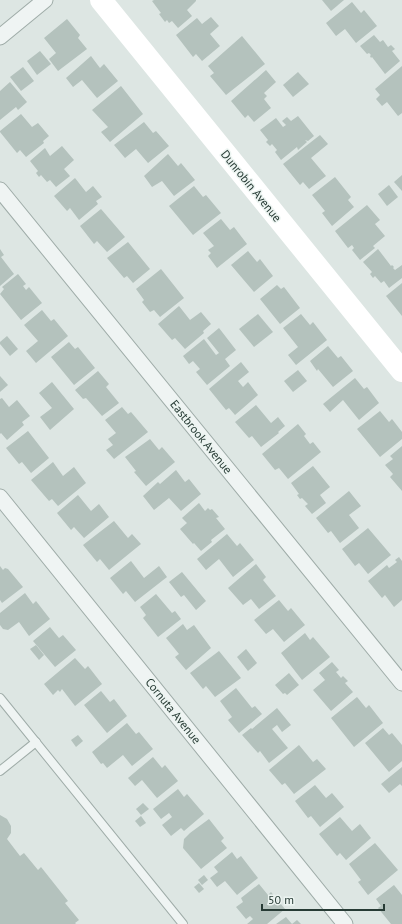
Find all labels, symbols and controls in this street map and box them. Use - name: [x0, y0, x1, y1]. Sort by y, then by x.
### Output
- street label: Dunrobin Avenue: [218, 147, 285, 225]
- street label: Eastbrook Avenue: [167, 397, 236, 477]
- street label: Cornuta Avenue: [142, 675, 204, 747]
- scale bar: [262, 886, 384, 912]
- text: 50 m: [268, 892, 294, 907]

